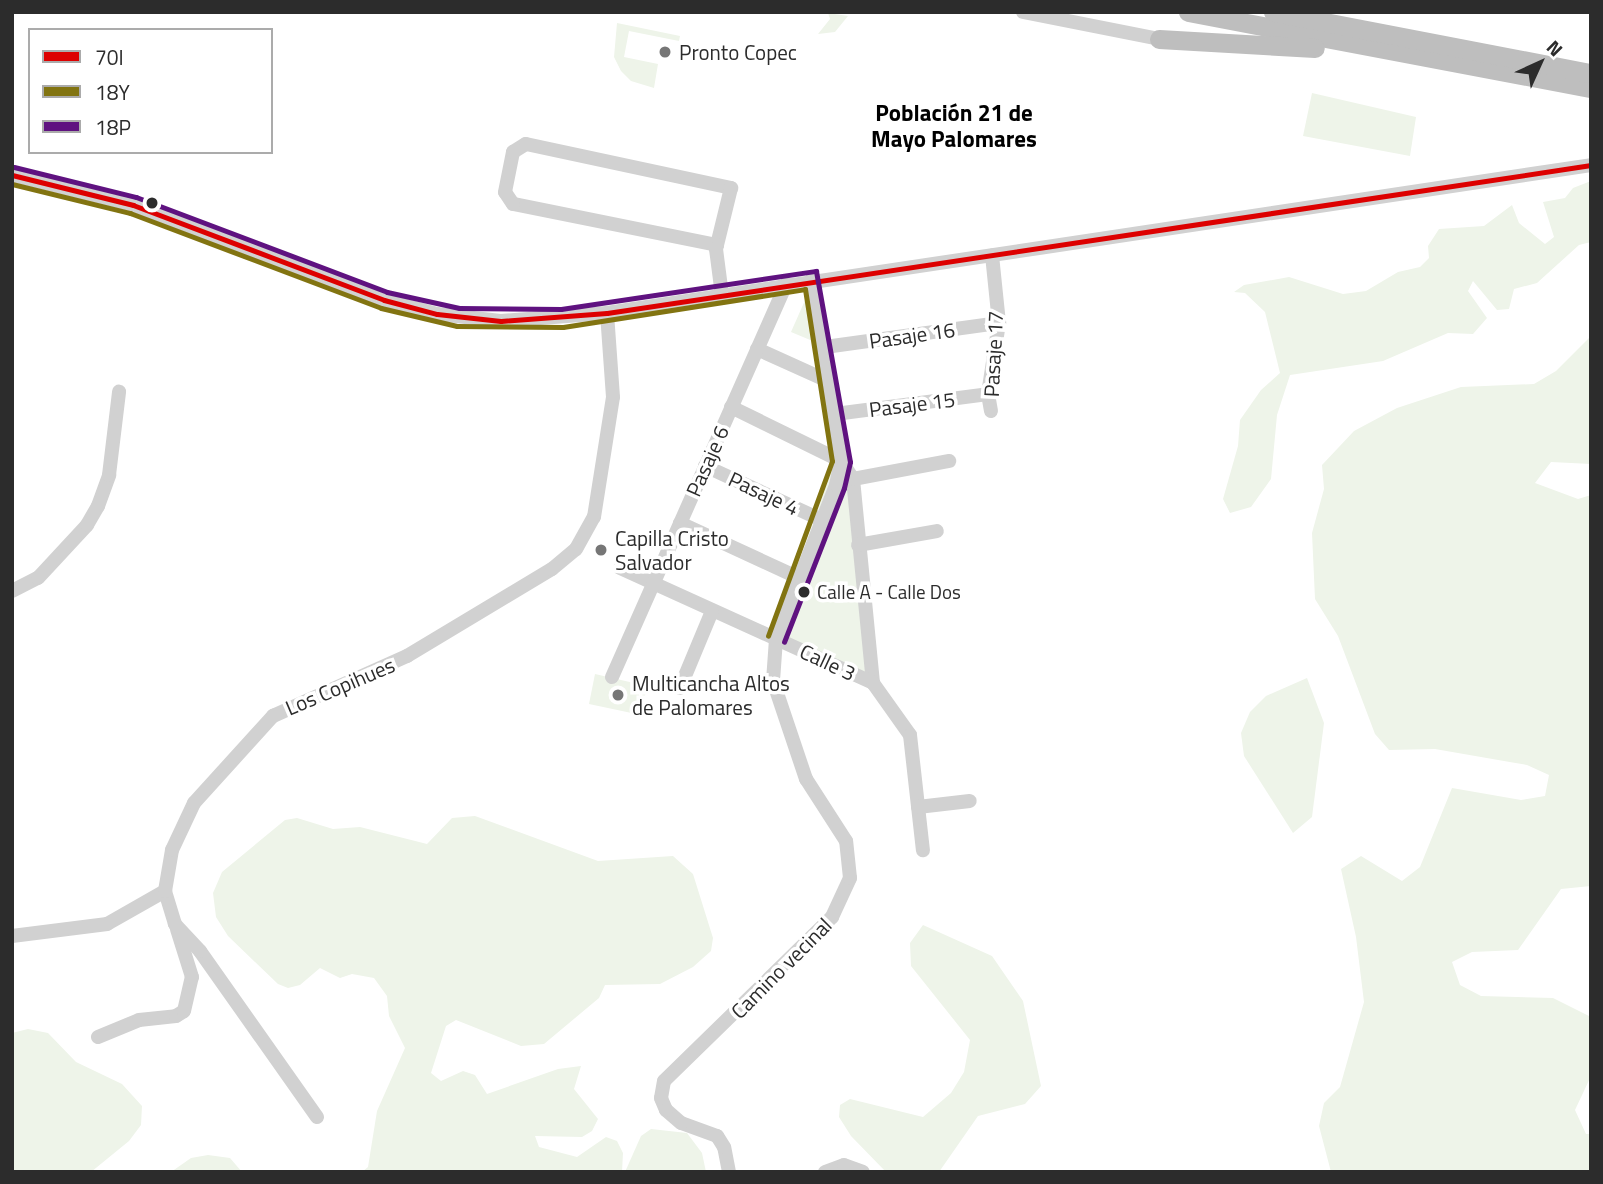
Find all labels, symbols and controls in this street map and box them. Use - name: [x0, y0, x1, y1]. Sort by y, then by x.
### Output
- legend: [28, 28, 273, 154]
- north arrow: [1505, 28, 1575, 98]
- text: N: [1540, 33, 1570, 63]
- place label: Pronto Copec: [679, 39, 797, 65]
- text: 70I: [95, 41, 124, 73]
- marker: Pronto Copec: [657, 44, 673, 60]
- text: 18Y: [95, 76, 130, 108]
- district label: Población 21 de Mayo Palomares: [871, 99, 1037, 153]
- text: 18P: [95, 111, 131, 143]
- unlabelled marker: [145, 196, 159, 210]
- street label: Pasaje 17: [978, 310, 1008, 398]
- street label: Pasaje 16: [867, 317, 957, 353]
- street label: Pasaje 15: [868, 386, 956, 422]
- street label: Pasaje 6: [680, 422, 734, 500]
- street label: Pasaje 4: [725, 466, 803, 520]
- place label: Capilla Cristo Salvador: [615, 525, 729, 575]
- marker: Capilla Cristo Salvador: [593, 542, 609, 558]
- place label: Calle A - Calle Dos: [817, 581, 961, 603]
- marker: Calle A - Calle Dos: [797, 585, 811, 599]
- street label: Calle 3: [796, 638, 860, 686]
- street label: Los Copihues: [282, 652, 398, 720]
- place label: Multicancha Altos de Palomares: [632, 670, 790, 720]
- marker: Multicancha Altos de Palomares: [610, 687, 626, 703]
- street label: Camino vecinal: [725, 912, 837, 1024]

